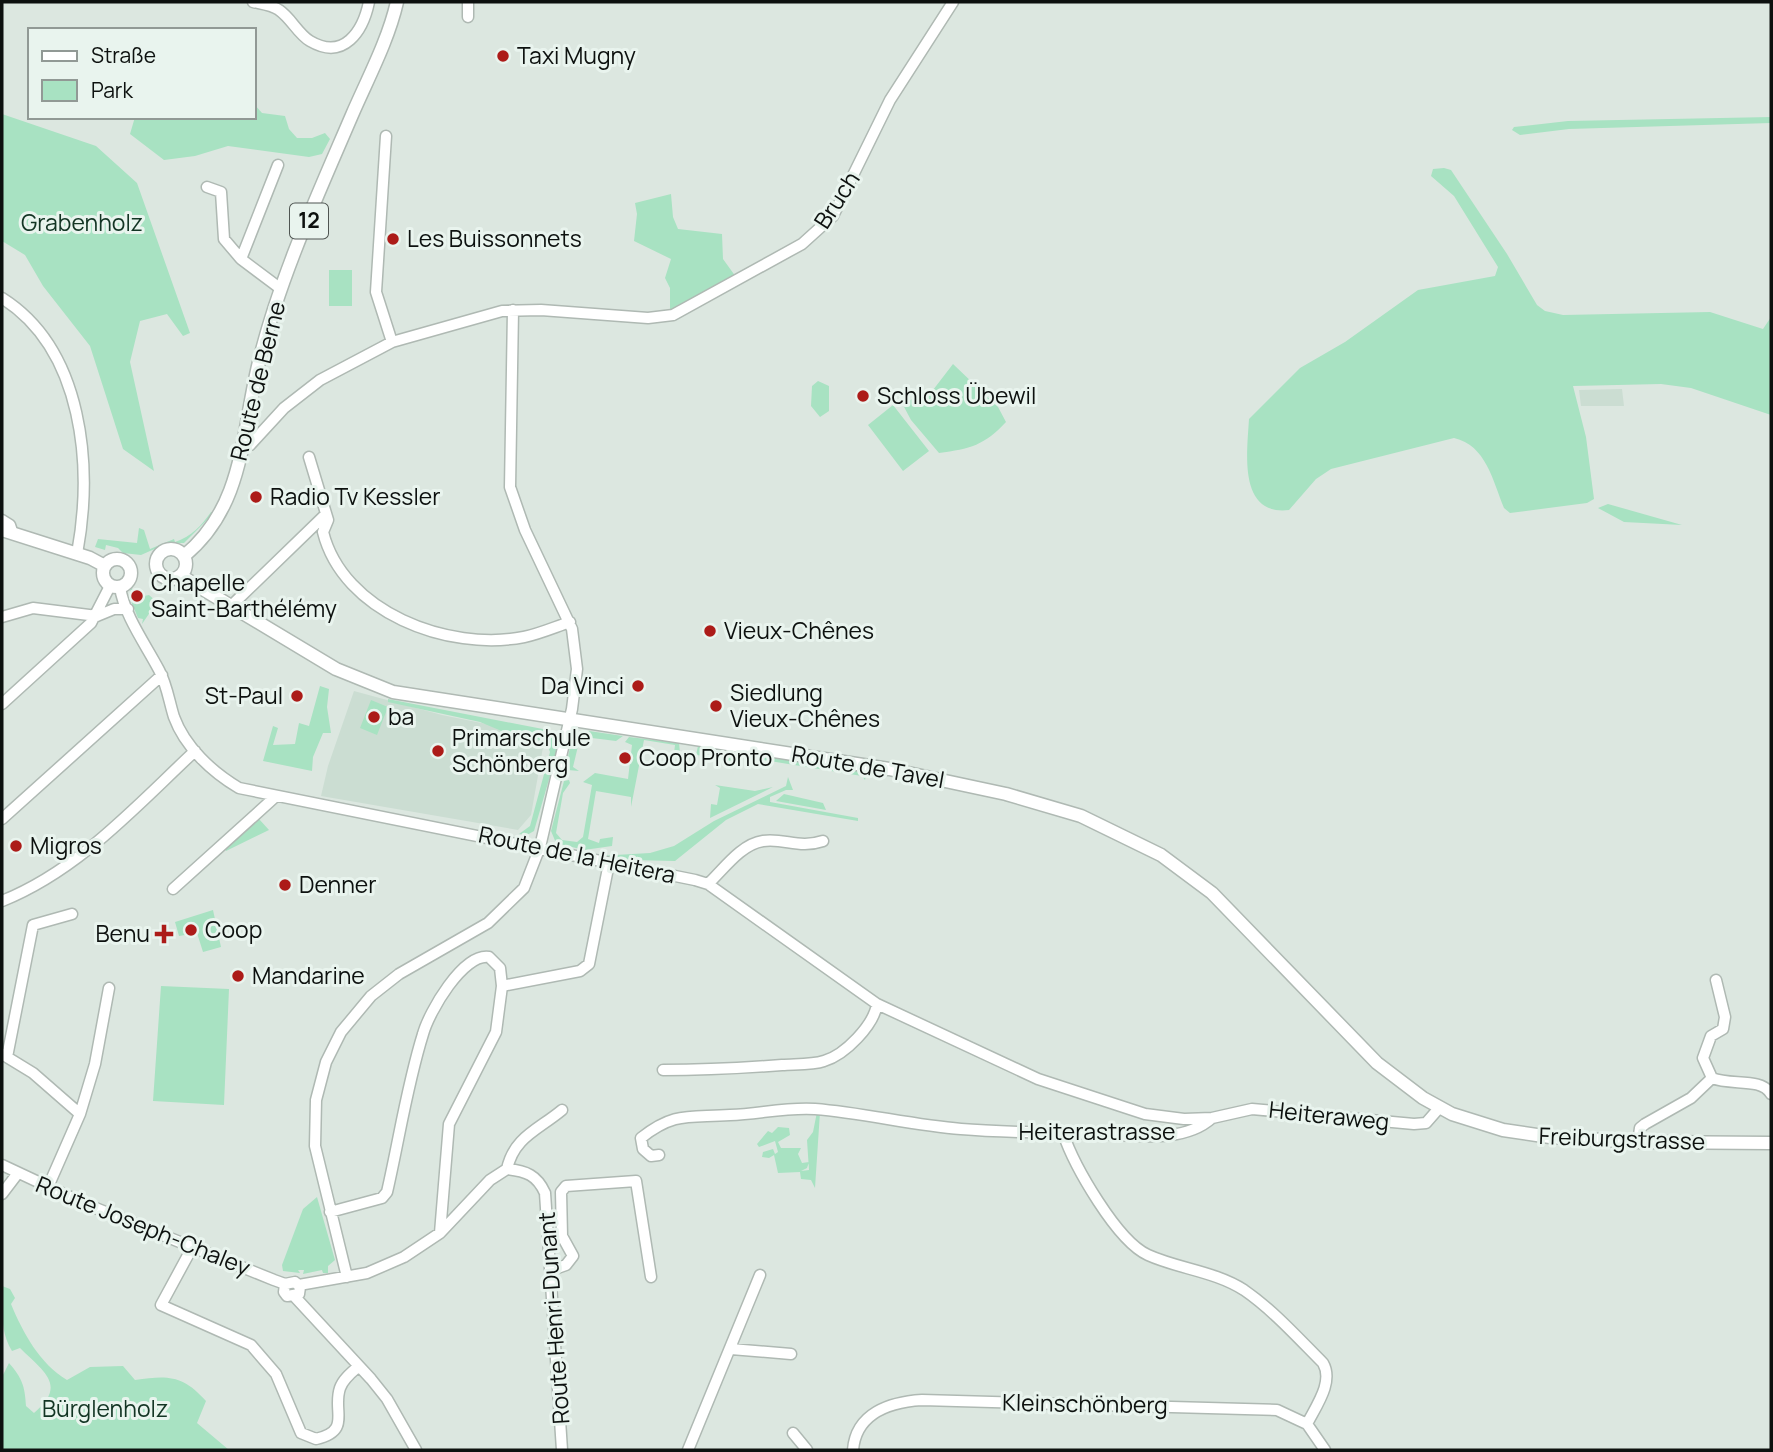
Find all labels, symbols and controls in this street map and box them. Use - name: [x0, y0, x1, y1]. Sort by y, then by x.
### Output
- legend: [28, 28, 256, 119]
- place label: Taxi Mugny: [517, 39, 636, 71]
- text: Straße: [91, 41, 156, 69]
- marker: Taxi Mugny: [495, 48, 511, 64]
- text: Park: [91, 76, 133, 104]
- street label: Bruch: [806, 165, 867, 234]
- road number: 12: [290, 204, 328, 238]
- park label: Grabenholz: [21, 206, 143, 238]
- place label: Les Buissonnets: [407, 222, 582, 254]
- marker: Les Buissonnets: [385, 231, 401, 247]
- street label: Route de Berne: [222, 298, 292, 464]
- place label: Schloss Übewil: [877, 379, 1036, 411]
- marker: Schloss Übewil: [855, 388, 871, 404]
- place label: Radio Tv Kessler: [270, 480, 441, 512]
- marker: Radio Tv Kessler: [248, 489, 264, 505]
- place label: Chapelle Saint-Barthélémy: [151, 566, 337, 624]
- marker: Chapelle Saint-Barthélémy: [129, 588, 145, 604]
- place label: Vieux-Chênes: [724, 614, 874, 646]
- marker: Vieux-Chênes: [702, 623, 718, 639]
- place label: Da Vinci: [541, 669, 624, 701]
- place label: Siedlung Vieux-Chênes: [730, 676, 880, 734]
- marker: Da Vinci: [630, 678, 646, 694]
- place label: St-Paul: [205, 679, 283, 711]
- marker: St-Paul: [289, 688, 305, 704]
- marker: Siedlung Vieux-Chênes: [708, 698, 724, 714]
- place label: ba: [388, 700, 414, 732]
- marker: ba: [366, 709, 382, 725]
- place label: Primarschule Schönberg: [452, 721, 591, 779]
- street label: Route de Tavel: [789, 737, 947, 795]
- place label: Coop Pronto: [639, 741, 772, 773]
- marker: Primarschule Schönberg: [430, 743, 446, 759]
- marker: Coop Pronto: [617, 750, 633, 766]
- street label: Route de la Heitera: [476, 818, 679, 890]
- place label: Migros: [30, 829, 102, 861]
- marker: Migros: [8, 838, 24, 854]
- place label: Denner: [299, 868, 377, 900]
- marker: Denner: [277, 877, 293, 893]
- place label: Coop: [205, 913, 262, 945]
- place label: Benu: [95, 917, 150, 949]
- marker: Coop: [183, 922, 199, 938]
- marker: Benu: [156, 926, 172, 942]
- place label: Mandarine: [252, 959, 365, 991]
- marker: Mandarine: [230, 968, 246, 984]
- street label: Heiteraweg: [1267, 1093, 1391, 1137]
- street label: Heiterastrasse: [1019, 1115, 1175, 1147]
- street label: Freiburgstrasse: [1538, 1119, 1706, 1157]
- street label: Route Joseph-Chaley: [31, 1167, 255, 1283]
- street label: Route Henri-Dunant: [530, 1211, 576, 1425]
- street label: Kleinschönberg: [1002, 1386, 1168, 1420]
- park label: Bürglenholz: [42, 1392, 168, 1424]

